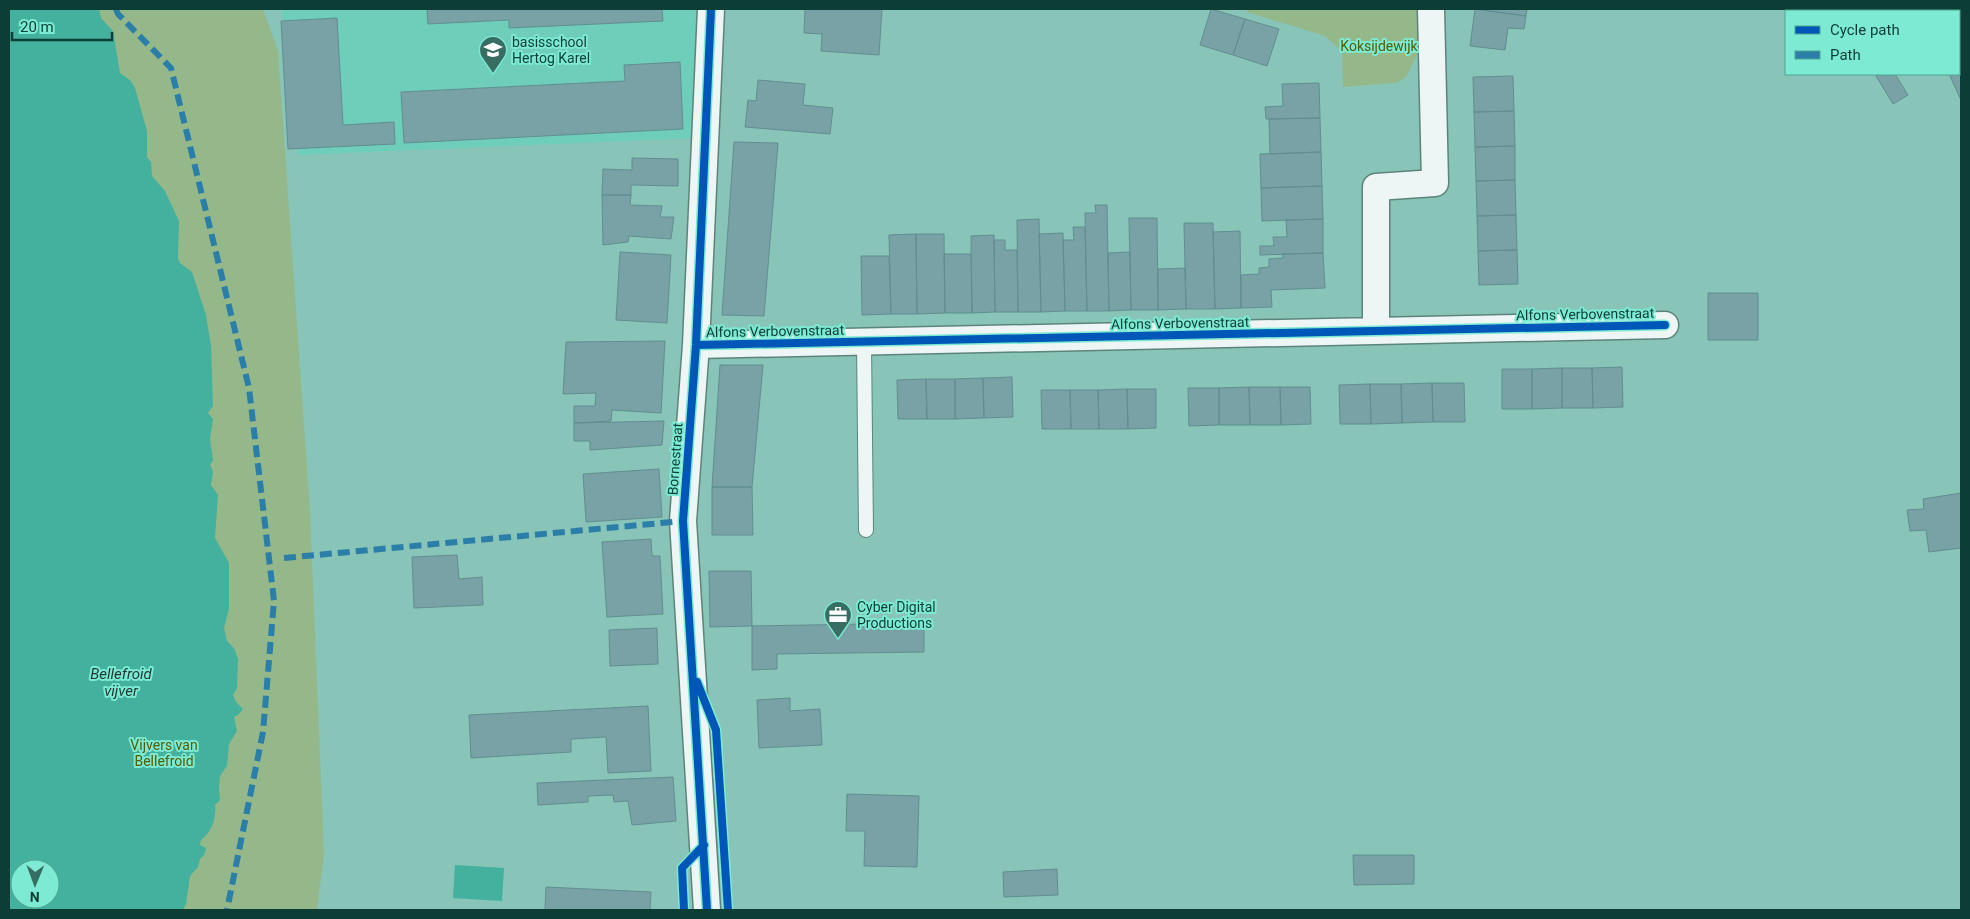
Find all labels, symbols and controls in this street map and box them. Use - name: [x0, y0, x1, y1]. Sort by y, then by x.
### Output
- scale bar: [12, 10, 112, 42]
- legend: [1785, 10, 1960, 75]
- text: 20 m: [20, 18, 54, 36]
- text: Cycle path: [1830, 21, 1900, 39]
- place label: basisschool Hertog Karel: [512, 34, 590, 66]
- school or university icon: basisschool Hertog Karel: [478, 35, 508, 74]
- park label: Koksijdewijk: [1340, 38, 1419, 54]
- text: Path: [1830, 46, 1861, 64]
- street label: Alfons Verbovenstraat: [1516, 305, 1655, 323]
- street label: Alfons Verbovenstraat: [1111, 314, 1250, 332]
- street label: Alfons Verbovenstraat: [706, 322, 845, 340]
- street label: Bornestraat: [664, 422, 686, 496]
- place label: Cyber Digital Productions: [857, 599, 936, 631]
- office icon: Cyber Digital Productions: [823, 600, 853, 639]
- water label: Bellefroid vijver: [90, 665, 153, 700]
- park label: Vijvers van Bellefroid: [130, 737, 198, 769]
- north arrow: [10, 859, 60, 909]
- text: N: [30, 889, 40, 905]

